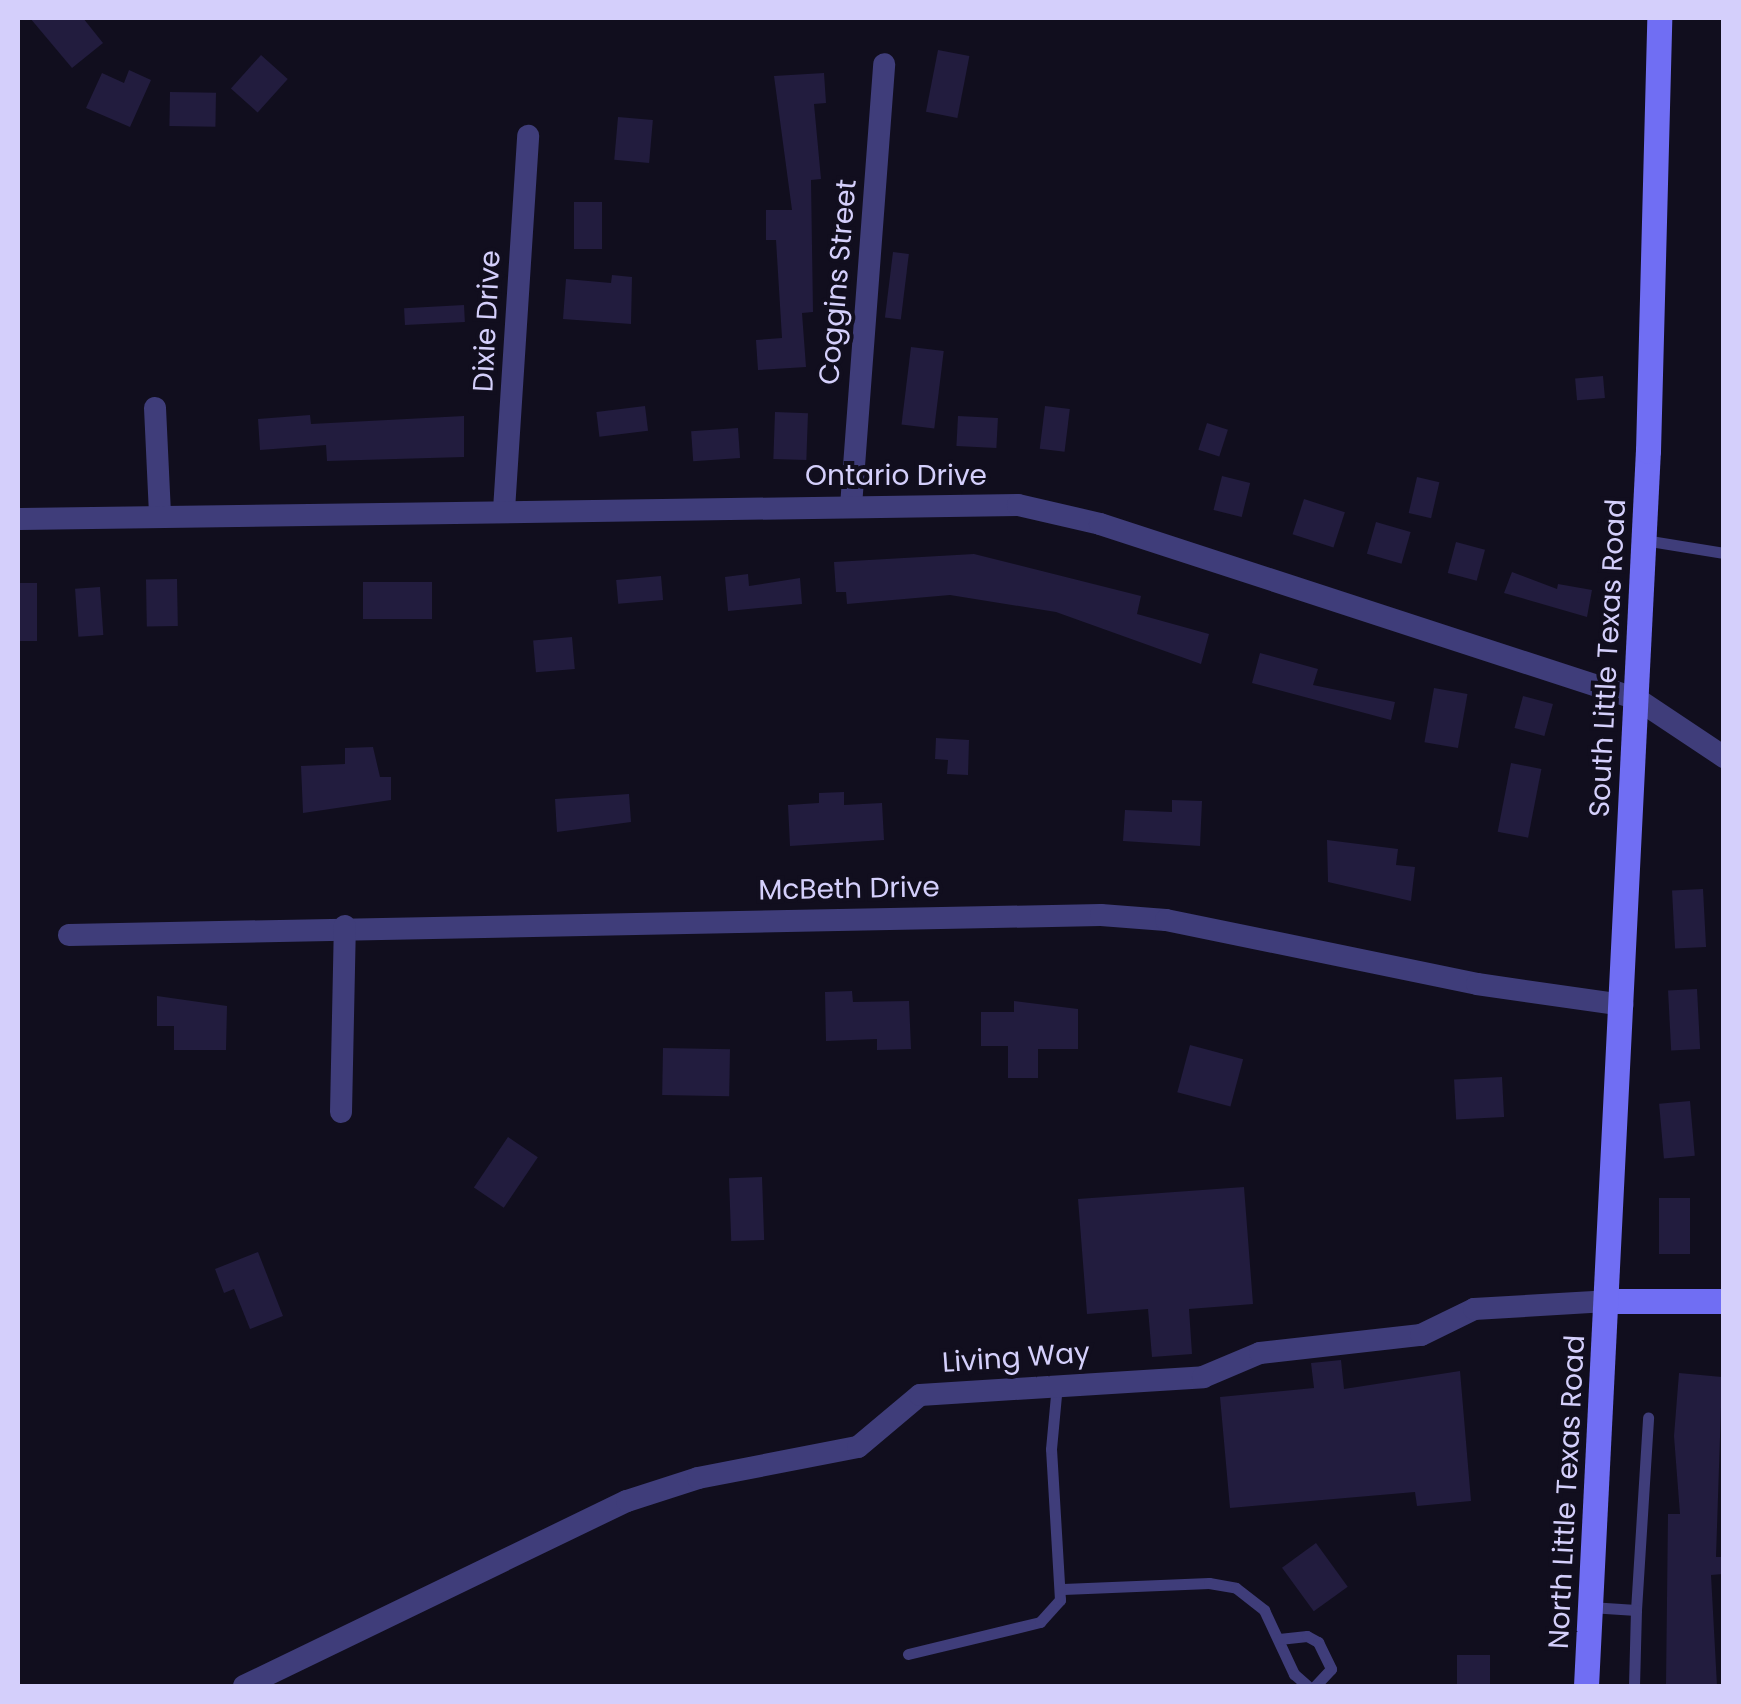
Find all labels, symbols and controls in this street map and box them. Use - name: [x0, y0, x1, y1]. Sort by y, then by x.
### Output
- street label: Coggins Street: [812, 178, 864, 386]
- street label: Dixie Drive: [467, 249, 507, 393]
- street label: Ontario Drive: [805, 459, 987, 493]
- street label: South Little Texas Road: [1583, 498, 1633, 818]
- street label: McBeth Drive: [758, 871, 940, 907]
- street label: North Little Texas Road: [1542, 1334, 1592, 1650]
- street label: Living Way: [941, 1336, 1091, 1380]

